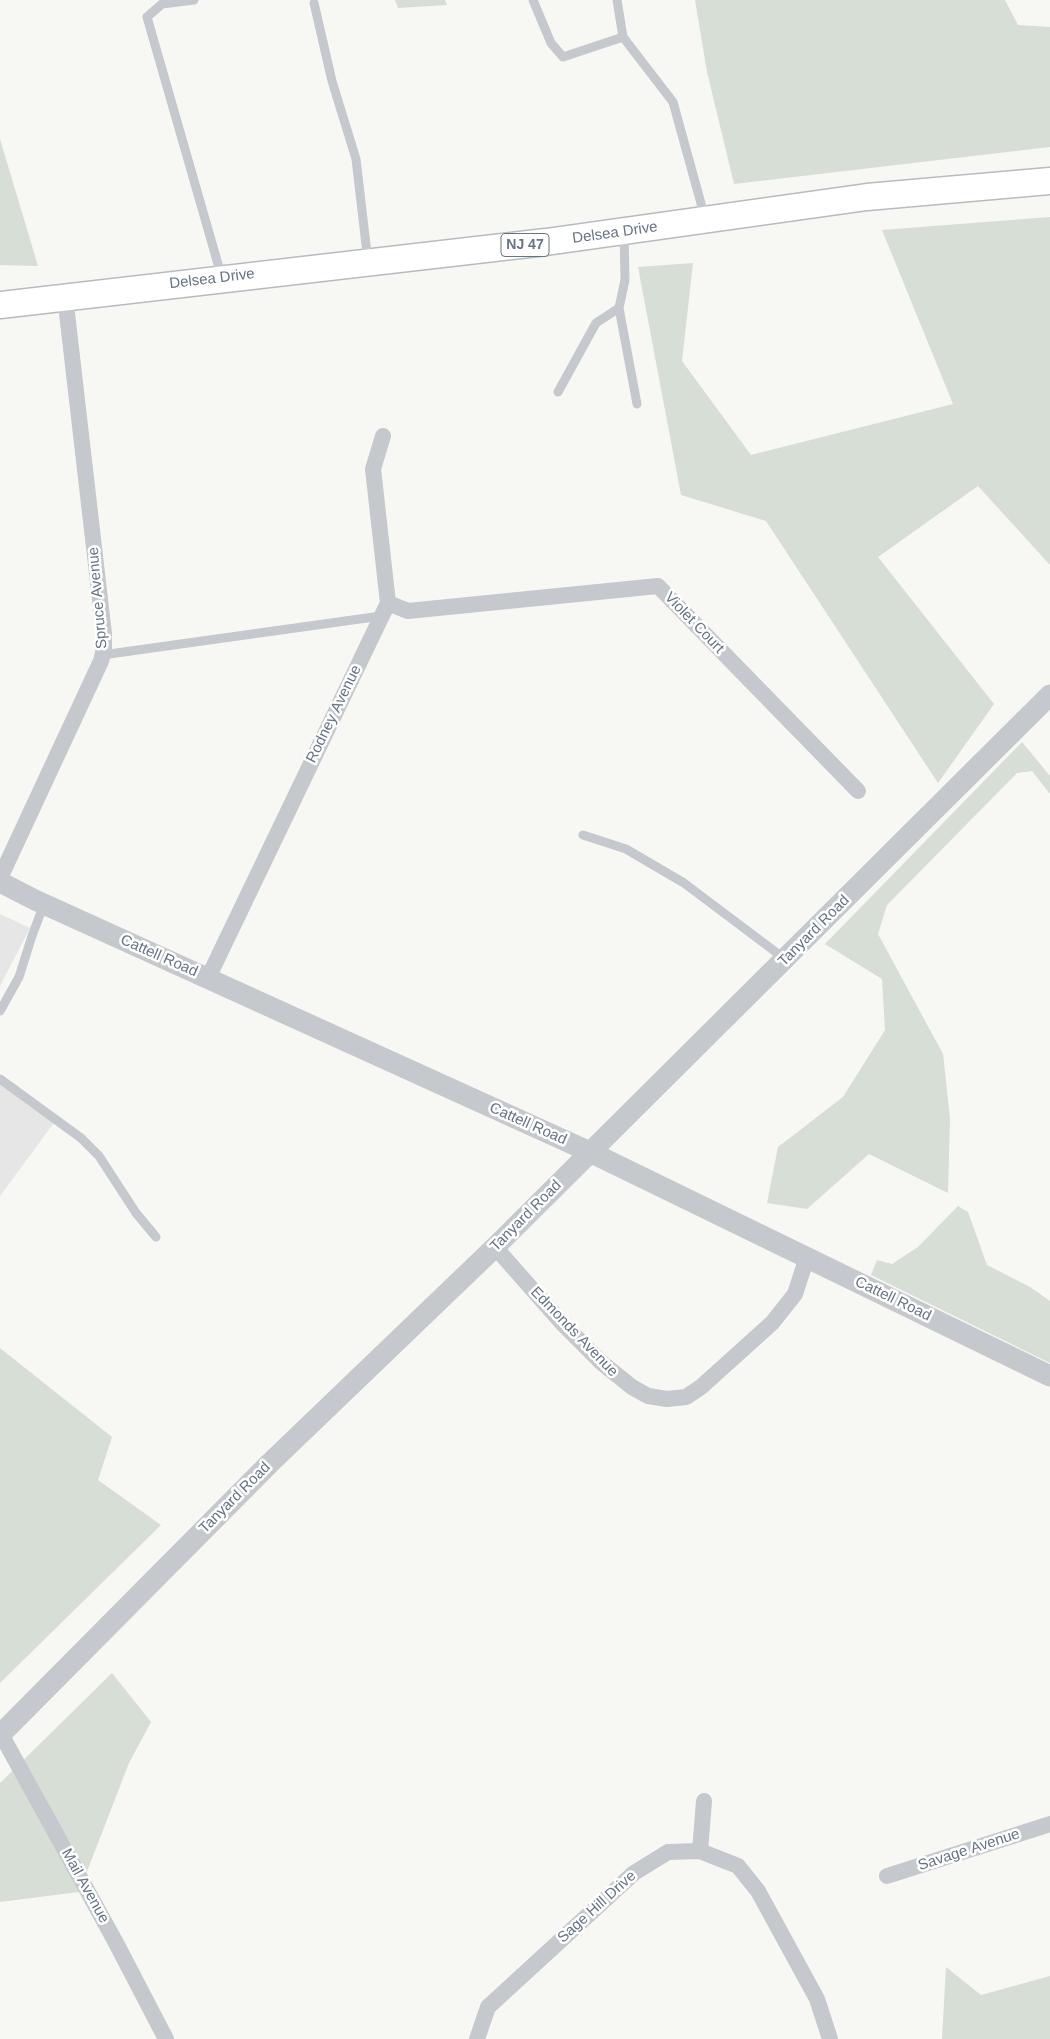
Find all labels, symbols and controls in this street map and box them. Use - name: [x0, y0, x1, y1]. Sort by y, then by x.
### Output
- street label: Delsea Drive: [571, 218, 659, 248]
- road number: NJ 47: [501, 234, 549, 256]
- street label: Delsea Drive: [168, 265, 256, 293]
- street label: Spruce Avenue: [85, 546, 111, 650]
- street label: Violet Court: [660, 589, 728, 657]
- street label: Rodney Avenue: [303, 662, 365, 766]
- street label: Tanyard Road: [775, 892, 853, 970]
- street label: Cattell Road: [118, 931, 200, 981]
- street label: Cattell Road: [487, 1099, 569, 1149]
- street label: Tanyard Road: [487, 1177, 565, 1255]
- street label: Cattell Road: [852, 1273, 934, 1325]
- street label: Edmonds Avenue: [526, 1283, 622, 1381]
- street label: Tanyard Road: [196, 1459, 274, 1537]
- street label: Savage Avenue: [916, 1825, 1022, 1875]
- street label: Mail Avenue: [57, 1846, 113, 1926]
- street label: Sage Hill Drive: [554, 1867, 640, 1947]

